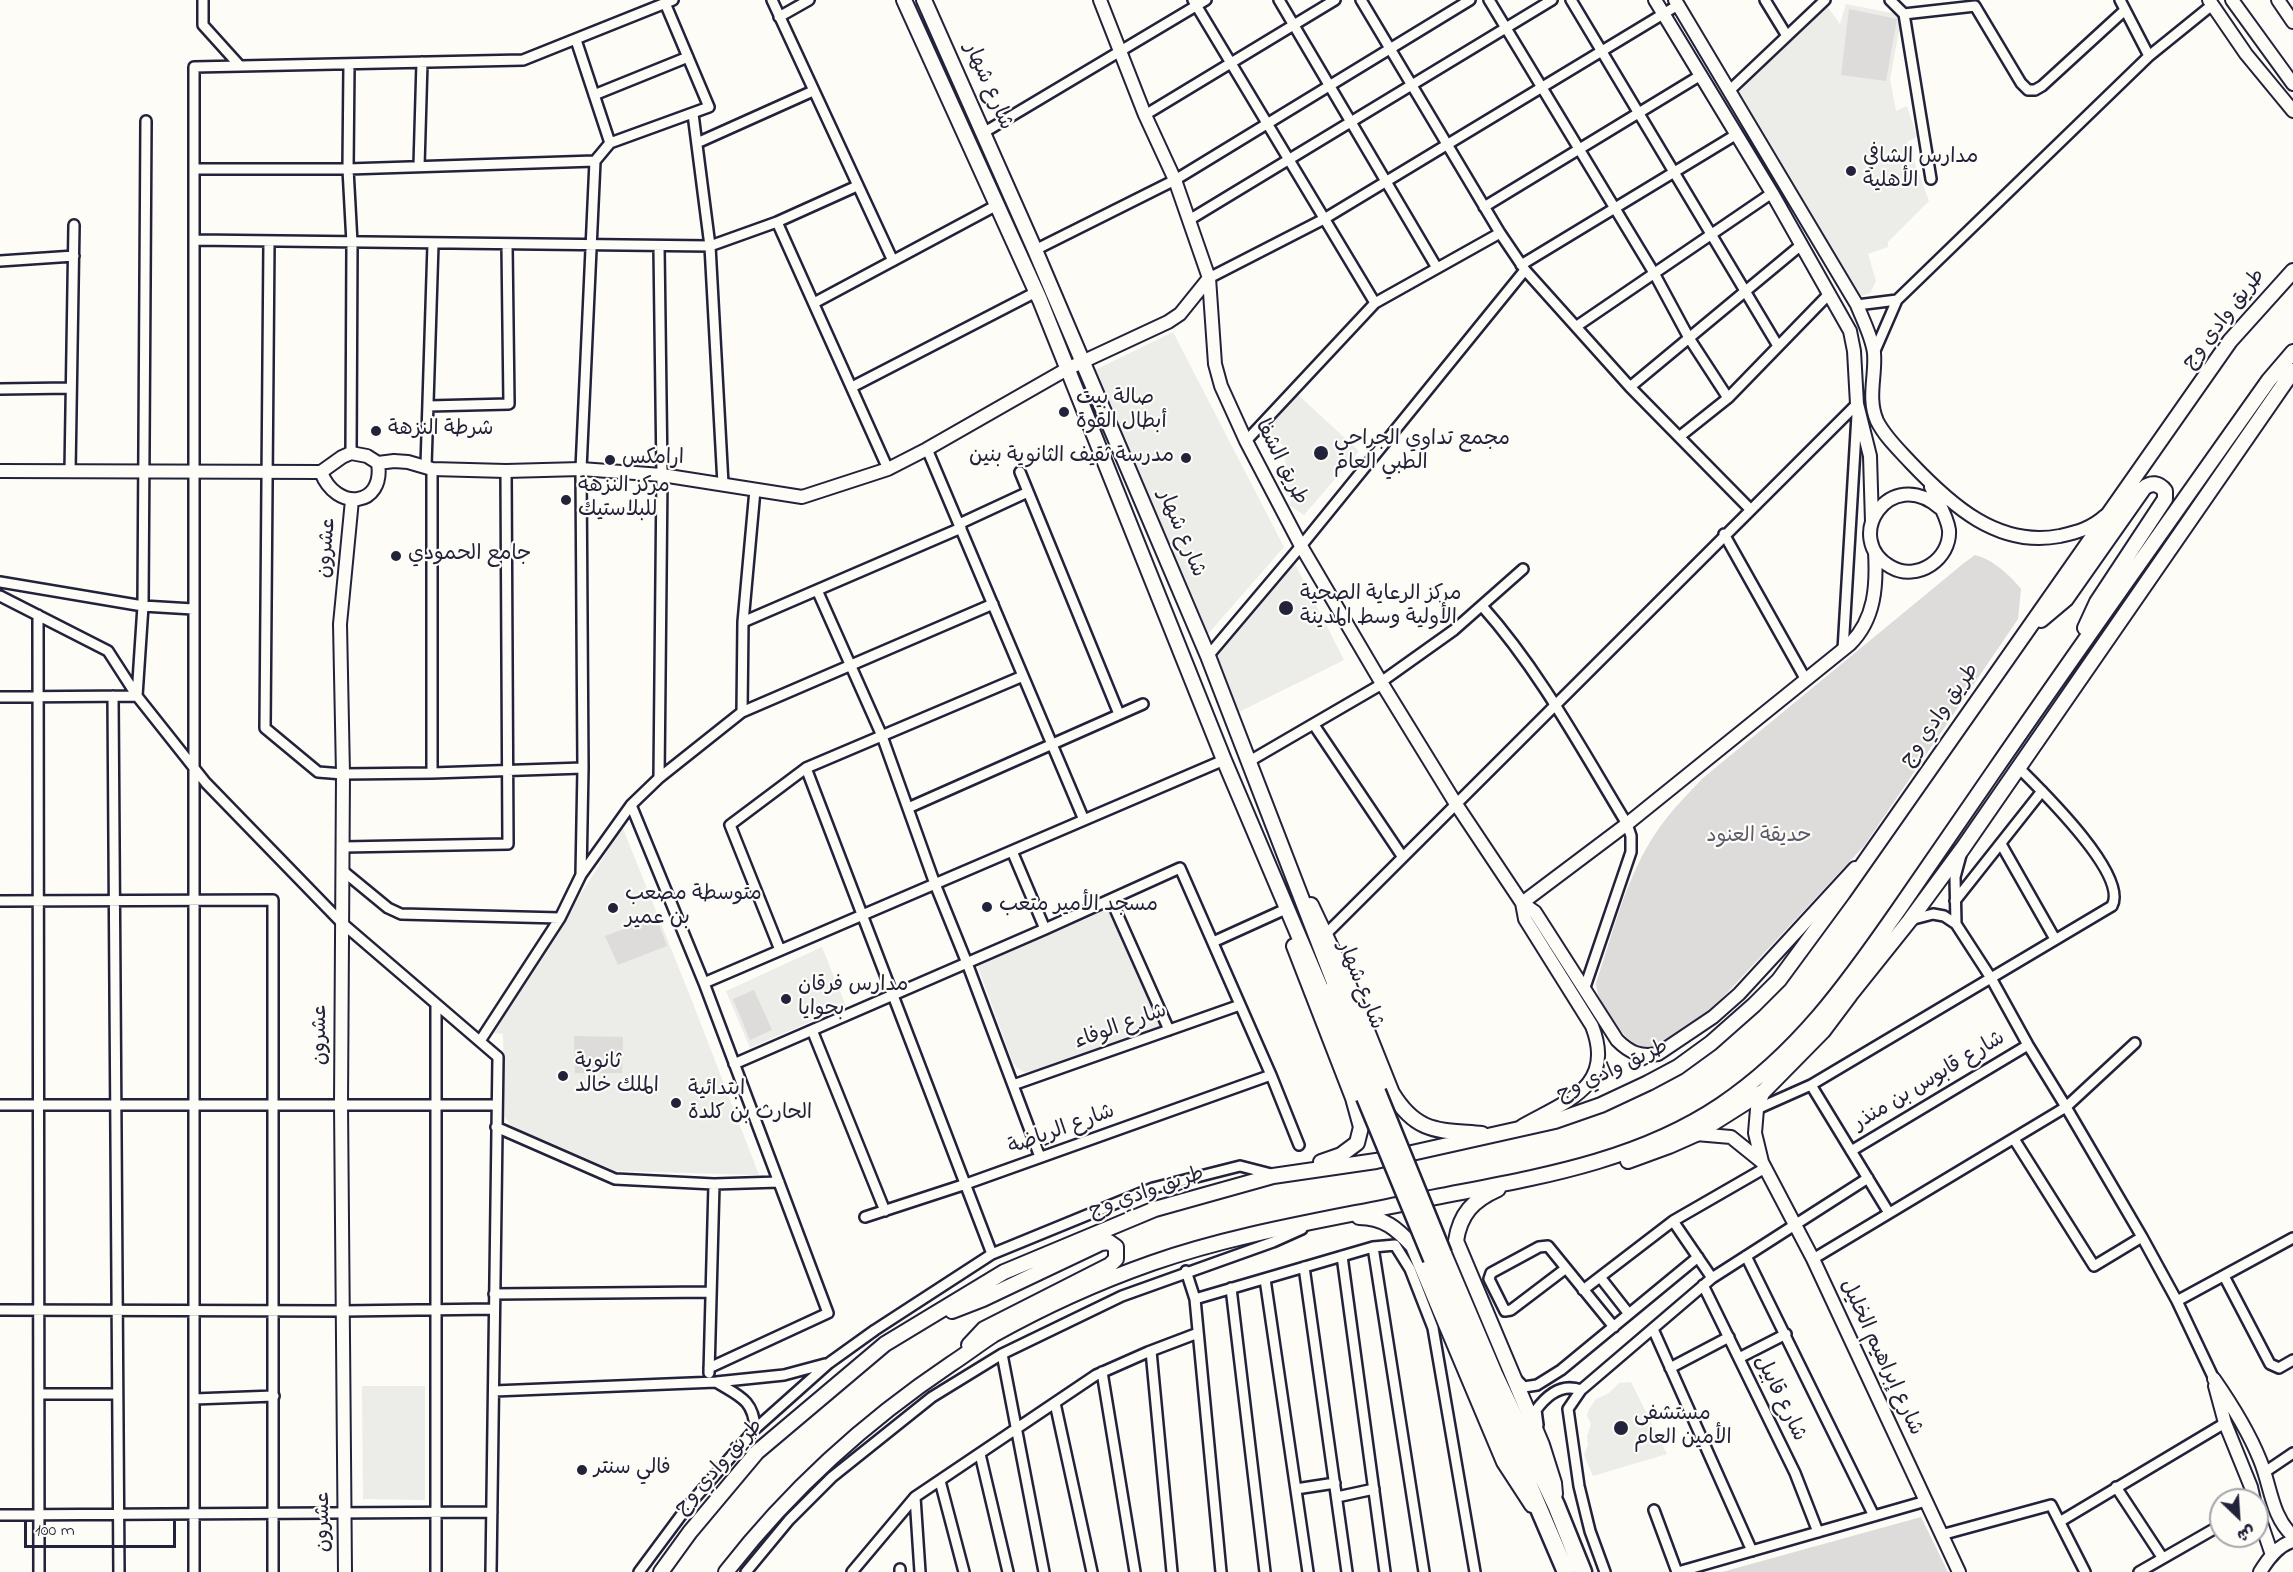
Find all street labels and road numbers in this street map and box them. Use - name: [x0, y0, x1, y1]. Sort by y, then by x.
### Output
- street label: شارع شهار: [957, 40, 1017, 134]
- street label: طريق وادي وج: [2178, 265, 2272, 375]
- street label: طريق الشفا: [1248, 416, 1312, 510]
- street label: شارع شهار: [1150, 486, 1210, 582]
- street label: عشرون: [313, 517, 343, 579]
- street label: طريق وادي وج: [1896, 660, 1986, 772]
- street label: شارع شهار: [1330, 938, 1388, 1034]
- street label: شارع الوفاء: [1071, 1000, 1171, 1056]
- street label: عشرون: [309, 1005, 335, 1065]
- street label: شارع قابوس بن منذر: [1850, 1027, 2010, 1137]
- street label: طريق وادي وج: [1553, 1035, 1673, 1109]
- street label: شارع الرياضة: [1005, 1100, 1119, 1162]
- street label: طريق وادي وج: [1086, 1163, 1208, 1225]
- street label: شارع إبراهيم الخليل: [1833, 1276, 1927, 1440]
- street label: شارع قابيل: [1747, 1352, 1811, 1446]
- street label: طريق وادي وج: [670, 1415, 770, 1521]
- street label: عشرون: [312, 1492, 338, 1552]

